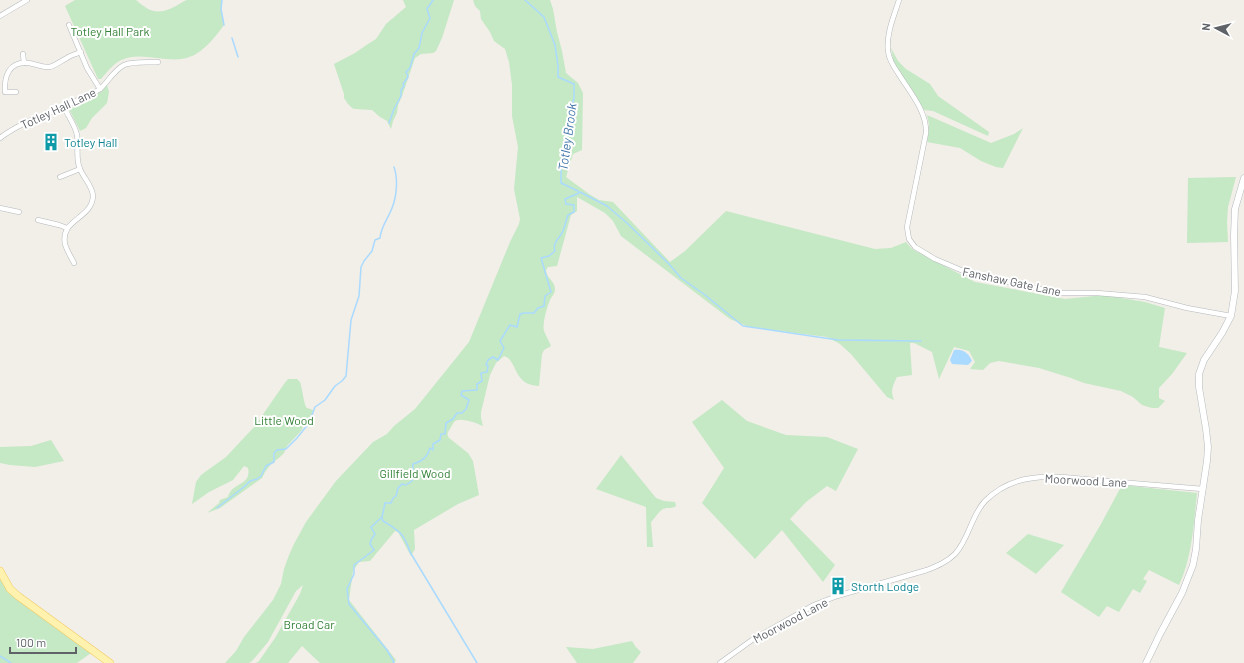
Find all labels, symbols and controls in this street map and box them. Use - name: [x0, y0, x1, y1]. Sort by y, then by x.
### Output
- north arrow: [1196, 8, 1236, 48]
- text: N: [1199, 22, 1212, 31]
- park label: Totley Hall Park: [70, 24, 150, 38]
- street label: Totley Hall Lane: [18, 84, 98, 132]
- water label: Totley Brook: [554, 102, 580, 172]
- building icon: Totley Hall: [41, 132, 61, 152]
- place label: Totley Hall: [64, 135, 117, 149]
- street label: Fanshaw Gate Lane: [961, 264, 1063, 298]
- park label: Little Wood: [254, 413, 314, 427]
- park label: Gillfield Wood: [380, 466, 450, 480]
- street label: Moorwood Lane: [1044, 471, 1128, 489]
- building icon: Storth Lodge: [828, 576, 848, 596]
- place label: Storth Lodge: [851, 579, 919, 593]
- street label: Moorwood Lane: [750, 594, 830, 646]
- park label: Broad Car: [283, 617, 335, 631]
- scale bar: [10, 629, 76, 655]
- text: 100 m: [16, 635, 46, 649]

